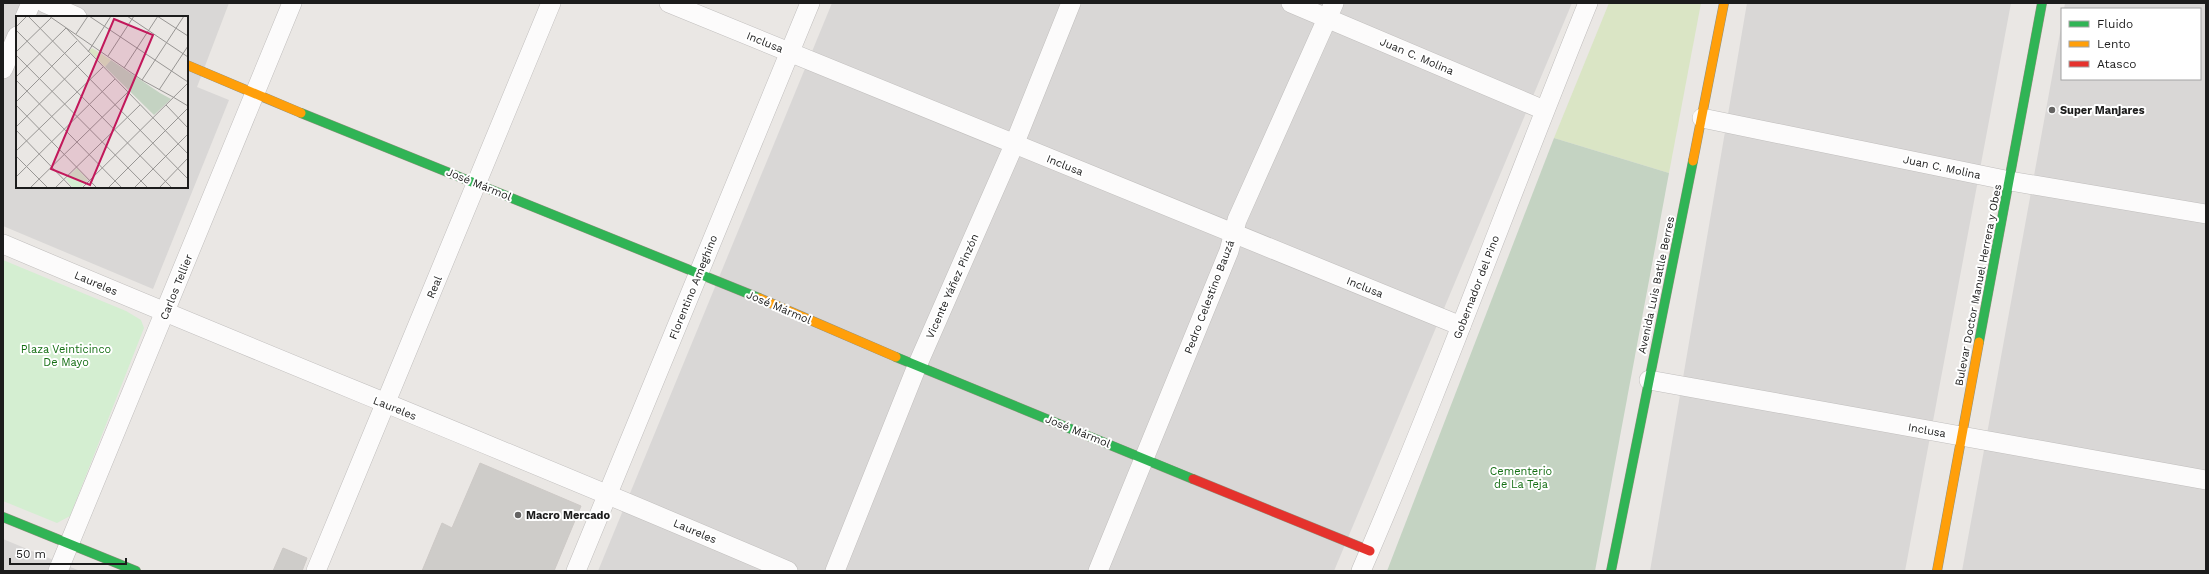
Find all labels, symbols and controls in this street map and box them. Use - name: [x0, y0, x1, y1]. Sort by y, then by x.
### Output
- legend: [2061, 8, 2201, 80]
- inset map: [16, 16, 188, 188]
- text: Fluido: [2097, 17, 2133, 31]
- street label: Inclusa: [745, 29, 785, 56]
- street label: Juan C. Molina: [1378, 35, 1456, 78]
- text: Lento: [2097, 37, 2131, 51]
- text: Atasco: [2097, 57, 2137, 71]
- place label: Super Manjares: [2060, 104, 2145, 117]
- marker: Super Manjares: [2047, 105, 2057, 115]
- street label: Inclusa: [1045, 152, 1085, 179]
- street label: Juan C. Molina: [1902, 153, 1982, 182]
- street label: José Mármol: [444, 165, 514, 204]
- street label: Bulevar Doctor Manuel Herrera y Obes: [1953, 183, 2004, 387]
- street label: Avenida Luis Batlle Berres: [1636, 215, 1677, 355]
- street label: Vicente Yáñez Pinzón: [923, 232, 981, 341]
- street label: Florentino Ameghino: [667, 233, 720, 341]
- street label: Gobernador del Pino: [1451, 234, 1502, 341]
- street label: Pedro Celestino Bauzá: [1182, 238, 1237, 356]
- street label: Carlos Tellier: [157, 252, 196, 322]
- street label: Laureles: [72, 269, 120, 298]
- street label: Real: [424, 273, 445, 300]
- street label: Inclusa: [1345, 274, 1385, 301]
- street label: José Mármol: [744, 288, 814, 327]
- park label: Plaza Veinticinco De Mayo: [21, 343, 111, 369]
- street label: Laureles: [371, 394, 419, 423]
- street label: José Mármol: [1043, 412, 1113, 451]
- street label: Inclusa: [1907, 421, 1947, 440]
- park label: Cementerio de La Teja: [1490, 465, 1552, 491]
- place label: Macro Mercado: [526, 509, 610, 522]
- marker: Macro Mercado: [513, 510, 523, 520]
- street label: Laureles: [671, 517, 719, 546]
- scale bar: [10, 540, 126, 566]
- text: 50 m: [16, 547, 46, 561]

